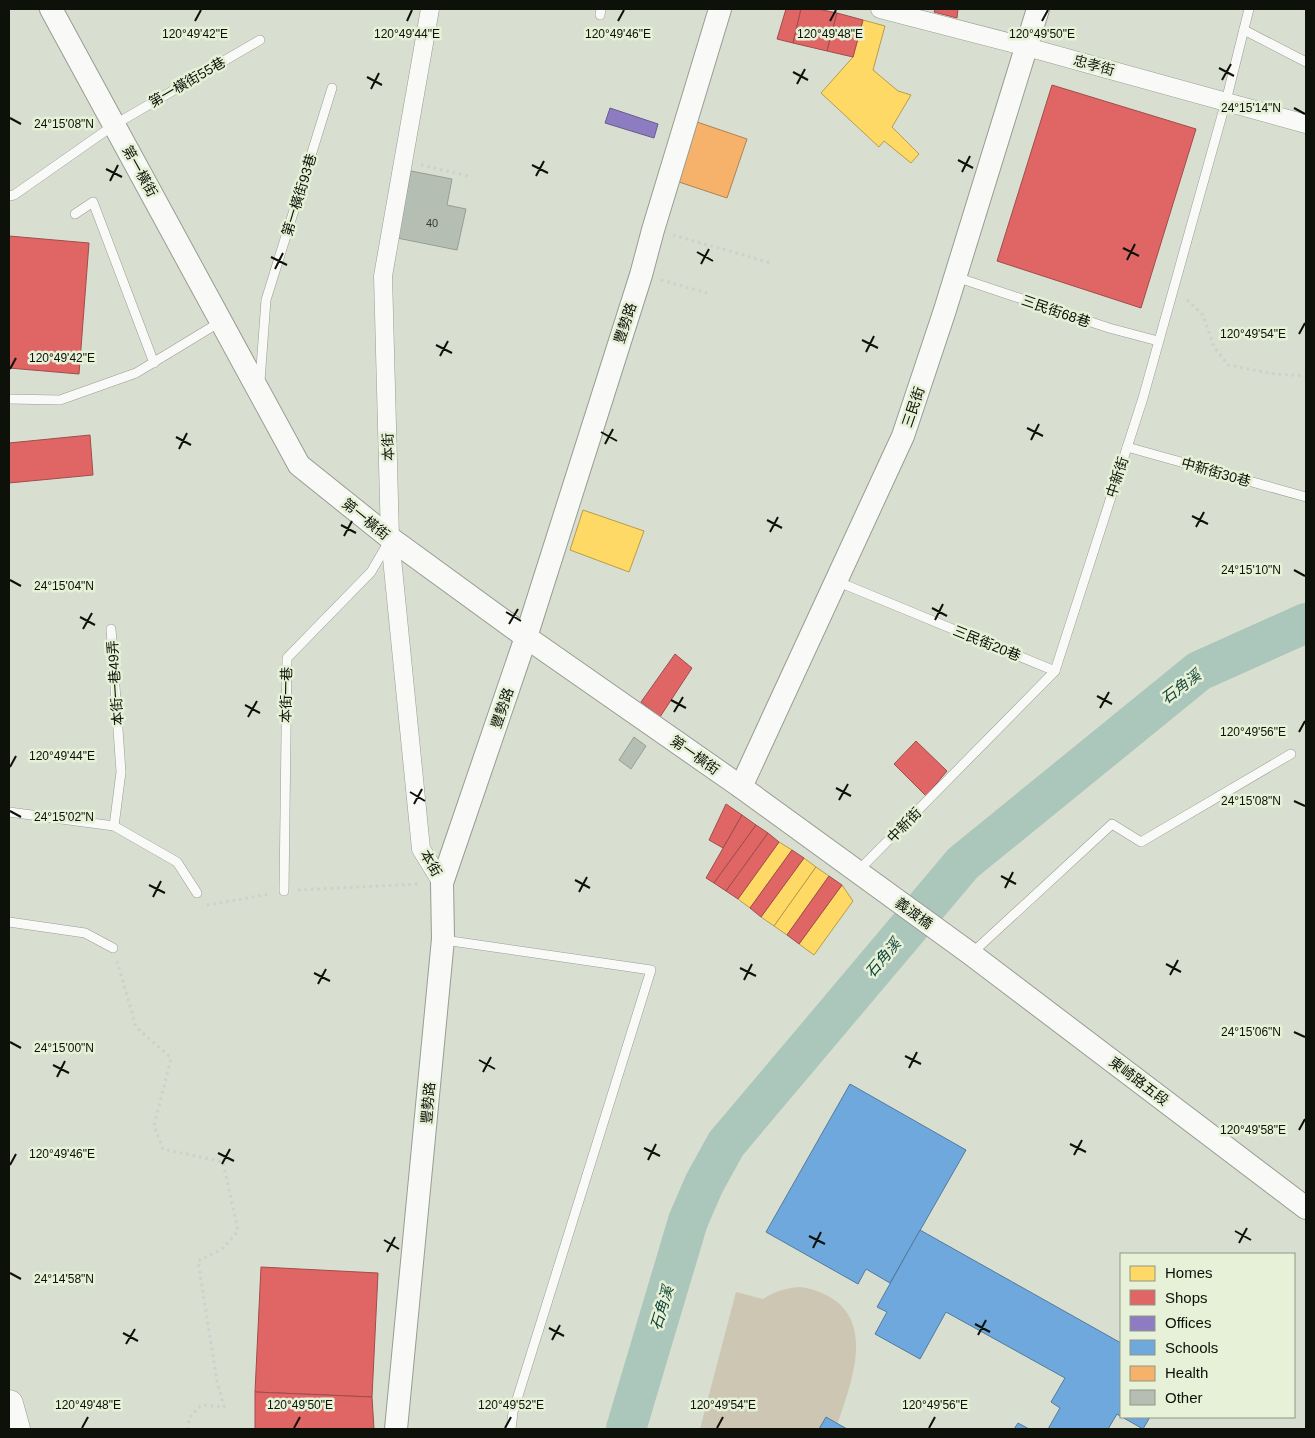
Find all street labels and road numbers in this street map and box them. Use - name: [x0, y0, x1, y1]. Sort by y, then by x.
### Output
- street label: 忠孝街: [1072, 52, 1116, 78]
- street label: 第一橫街55巷: [146, 54, 228, 110]
- street label: 第一橫街: [119, 143, 161, 199]
- street label: 第一橫街93巷: [279, 152, 319, 238]
- street label: 三民街68巷: [1020, 292, 1092, 330]
- street label: 豐勢路: [611, 301, 639, 345]
- street label: 三民街: [899, 385, 927, 429]
- street label: 本街: [380, 433, 396, 461]
- street label: 中新街30巷: [1179, 454, 1253, 490]
- street label: 中新街: [1103, 455, 1131, 499]
- street label: 第一橫街: [339, 495, 393, 543]
- street label: 三民街20巷: [951, 622, 1023, 664]
- street label: 本街一巷49弄: [104, 640, 126, 726]
- street label: 本街一巷: [278, 667, 294, 723]
- street label: 豐勢路: [488, 686, 516, 730]
- street label: 第一橫街: [667, 732, 723, 778]
- street label: 中新街: [884, 804, 924, 846]
- street label: 本街: [417, 847, 445, 879]
- street label: 義渡橋: [892, 894, 936, 932]
- street label: 東崎路五段: [1106, 1054, 1172, 1108]
- street label: 豐勢路: [418, 1081, 438, 1125]

